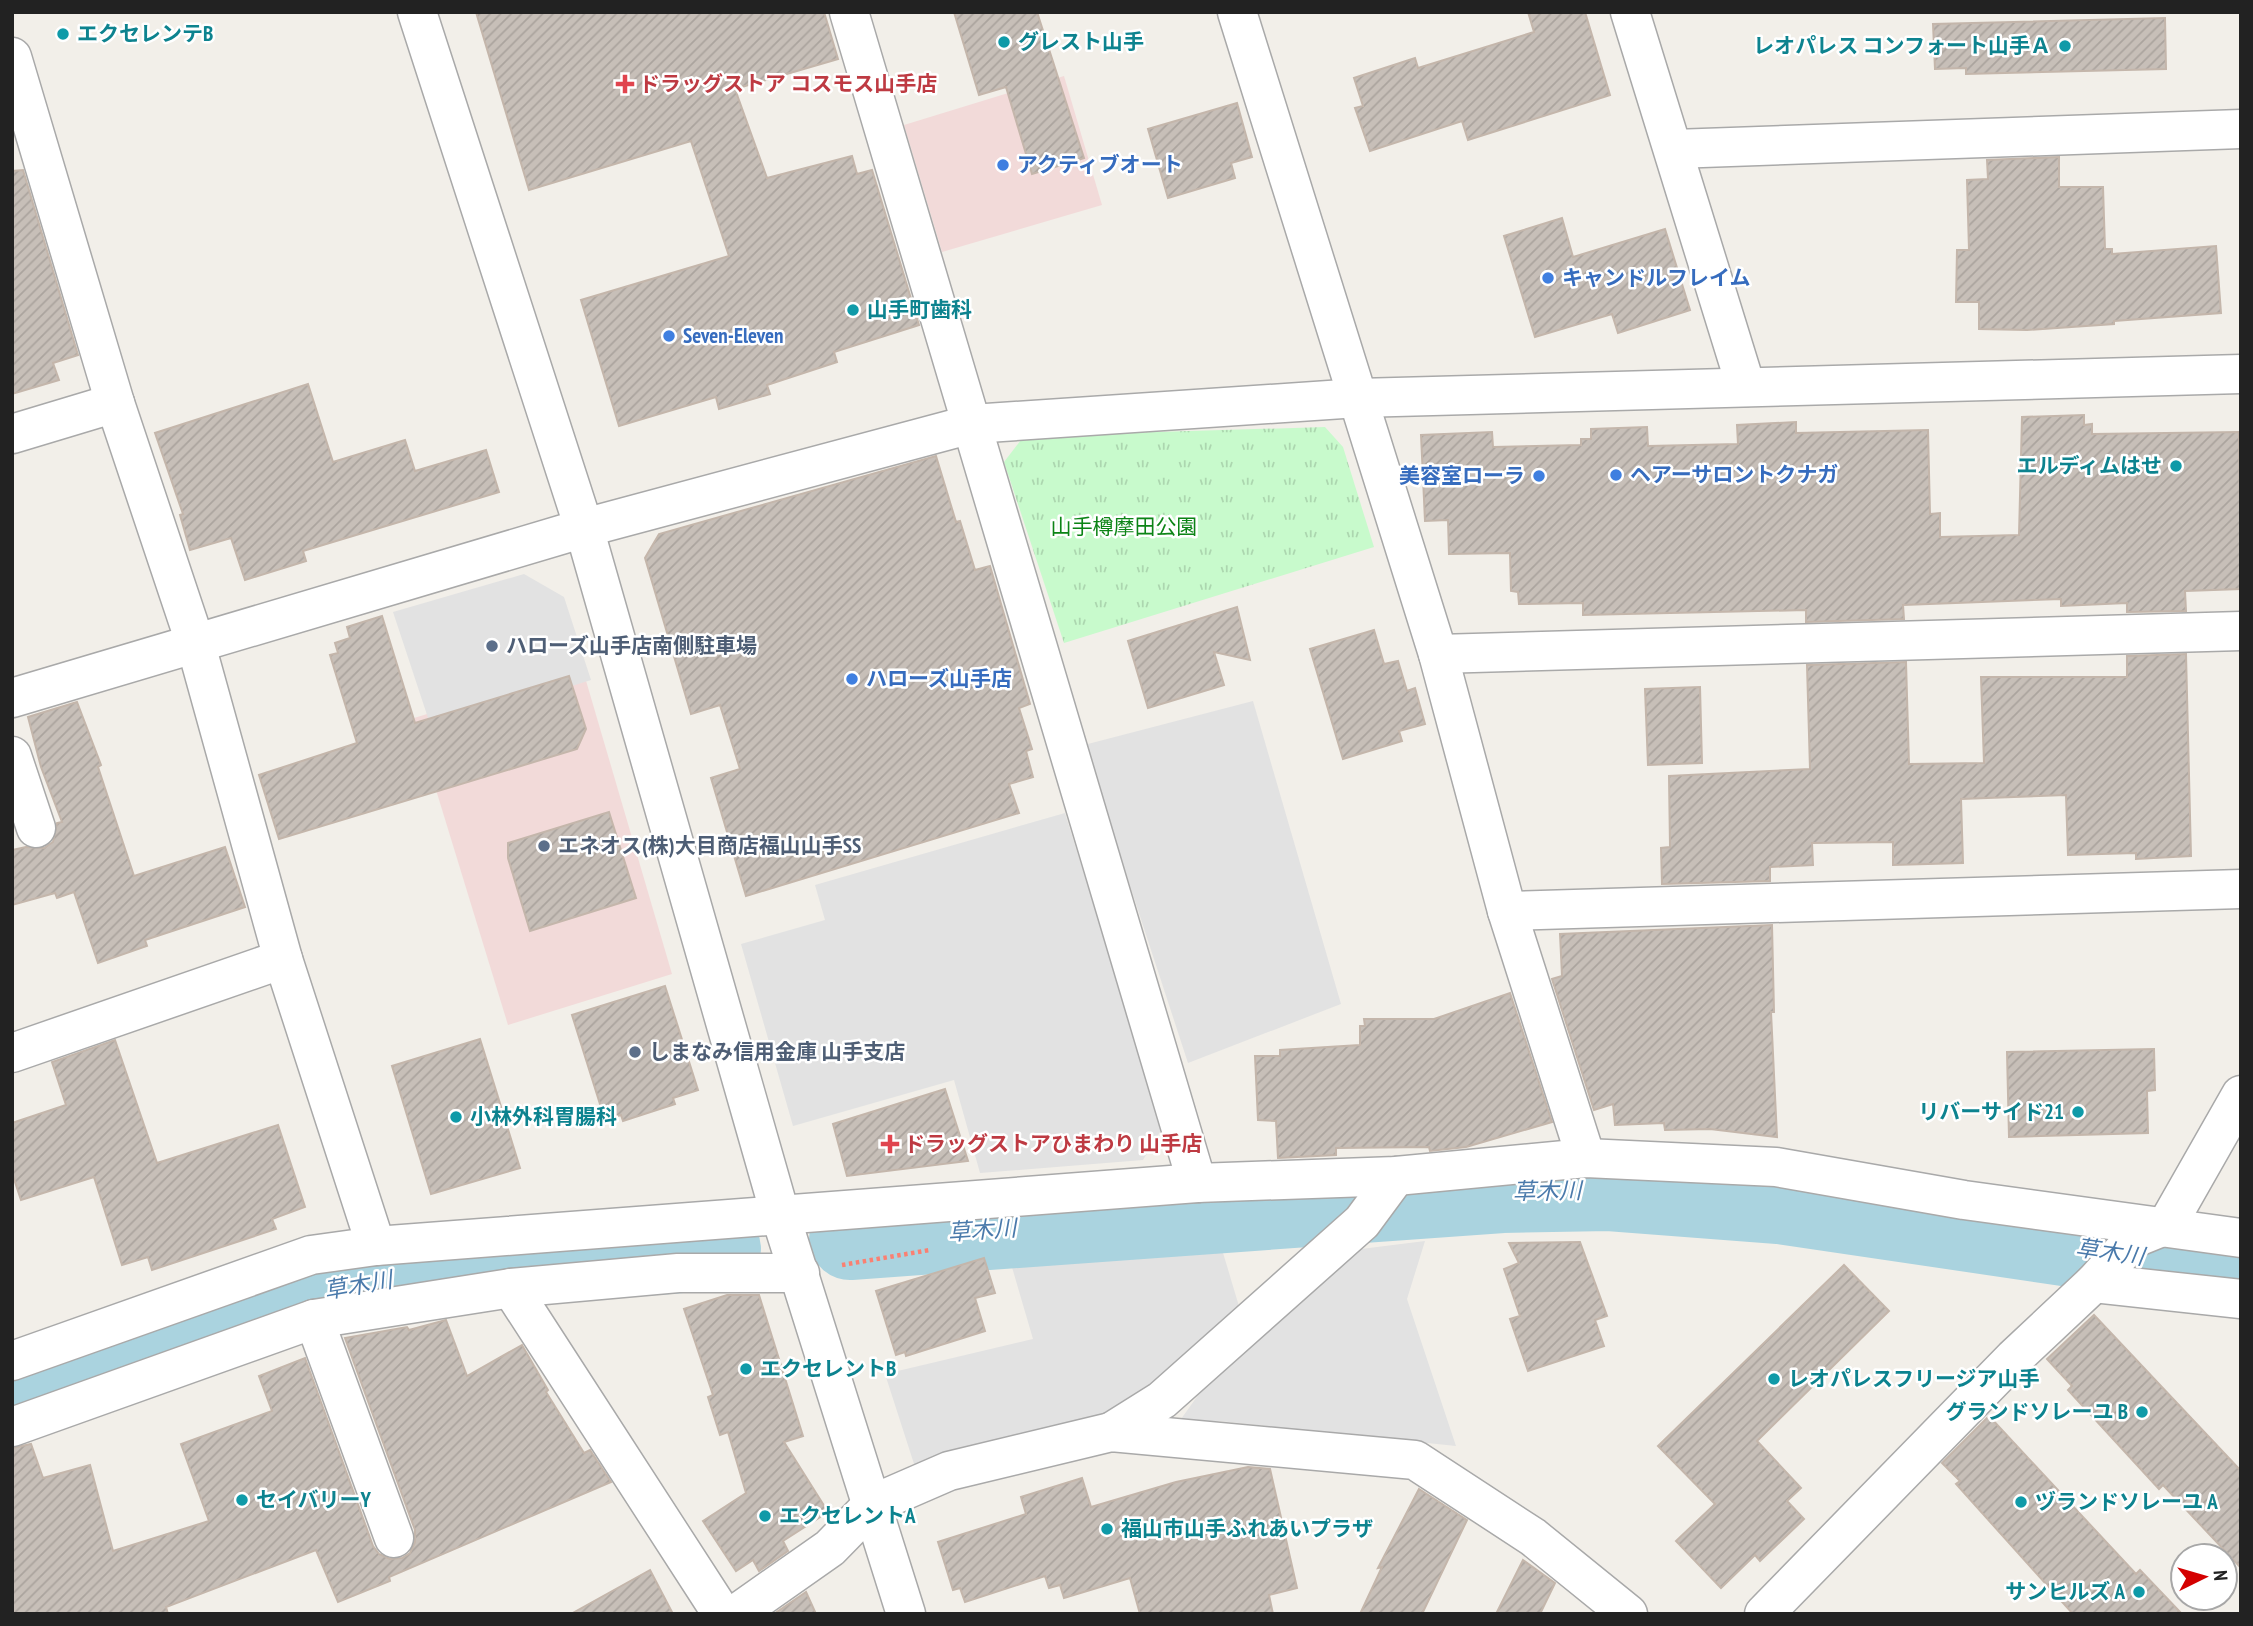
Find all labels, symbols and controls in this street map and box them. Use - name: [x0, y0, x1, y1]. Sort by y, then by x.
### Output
- place label: エクセレンテB: [77, 20, 213, 47]
- marker: エクセレンテB: [55, 26, 71, 42]
- place label: グレスト山手: [1018, 28, 1144, 55]
- place label: レオパレス コンフォート山手Ａ: [1753, 32, 2051, 59]
- marker: グレスト山手: [996, 34, 1012, 50]
- marker: レオパレス コンフォート山手Ａ: [2057, 38, 2073, 54]
- place label: ドラッグストア コスモス山手店: [639, 70, 937, 97]
- marker: ドラッグストア コスモス山手店: [617, 76, 633, 92]
- place label: アクティブオート: [1017, 151, 1183, 178]
- marker: アクティブオート: [995, 157, 1011, 173]
- place label: キャンドルフレイム: [1562, 264, 1751, 291]
- marker: キャンドルフレイム: [1540, 270, 1556, 286]
- place label: 山手町歯科: [867, 296, 972, 323]
- marker: 山手町歯科: [845, 302, 861, 318]
- place label: Seven-Eleven: [683, 322, 784, 349]
- marker: Seven-Eleven: [661, 328, 677, 344]
- place label: エルディムはせ: [2016, 452, 2162, 479]
- marker: エルディムはせ: [2168, 458, 2184, 474]
- place label: ヘアーサロントクナガ: [1630, 461, 1838, 488]
- place label: 美容室ローラ: [1399, 462, 1525, 489]
- marker: ヘアーサロントクナガ: [1608, 467, 1624, 483]
- marker: 美容室ローラ: [1531, 468, 1547, 484]
- park label: 山手樽摩田公園: [1051, 513, 1198, 540]
- place label: ハローズ山手店南側駐車場: [506, 632, 757, 659]
- marker: ハローズ山手店南側駐車場: [484, 638, 500, 654]
- place label: ハローズ山手店: [866, 665, 1012, 692]
- marker: ハローズ山手店: [844, 671, 860, 687]
- place label: エネオス(株)大目商店福山山手SS: [558, 832, 861, 859]
- marker: エネオス(株)大目商店福山山手SS: [536, 838, 552, 854]
- place label: しまなみ信用金庫 山手支店: [649, 1038, 905, 1065]
- marker: しまなみ信用金庫 山手支店: [627, 1044, 643, 1060]
- place label: リバーサイド21: [1918, 1098, 2064, 1125]
- place label: 小林外科胃腸科: [470, 1103, 617, 1130]
- marker: リバーサイド21: [2070, 1104, 2086, 1120]
- marker: 小林外科胃腸科: [448, 1109, 464, 1125]
- place label: ドラッグストアひまわり 山手店: [904, 1130, 1202, 1157]
- marker: ドラッグストアひまわり 山手店: [882, 1136, 898, 1152]
- water label: 草木川: [1512, 1175, 1585, 1206]
- water label: 草木川: [947, 1212, 1020, 1246]
- water label: 草木川: [2074, 1232, 2149, 1271]
- water label: 草木川: [321, 1264, 397, 1305]
- place label: エクセレントB: [760, 1355, 896, 1382]
- marker: エクセレントB: [738, 1361, 754, 1377]
- place label: レオパレスフリージア山手: [1788, 1365, 2040, 1392]
- marker: レオパレスフリージア山手: [1766, 1371, 1782, 1387]
- place label: グランドソレーユ B: [1945, 1398, 2128, 1425]
- marker: グランドソレーユ B: [2134, 1404, 2150, 1420]
- place label: セイバリーY: [256, 1486, 372, 1513]
- place label: ヅランドソレーユ A: [2035, 1488, 2218, 1515]
- marker: セイバリーY: [234, 1492, 250, 1508]
- marker: ヅランドソレーユ A: [2013, 1494, 2029, 1510]
- place label: エクセレントA: [779, 1502, 916, 1529]
- marker: エクセレントA: [757, 1508, 773, 1524]
- place label: 福山市山手ふれあいプラザ: [1121, 1515, 1373, 1542]
- marker: 福山市山手ふれあいプラザ: [1099, 1521, 1115, 1537]
- north arrow: [2169, 1542, 2239, 1612]
- text: N: [2209, 1569, 2233, 1582]
- place label: サンヒルズ A: [2005, 1578, 2125, 1605]
- marker: サンヒルズ A: [2131, 1584, 2147, 1600]

